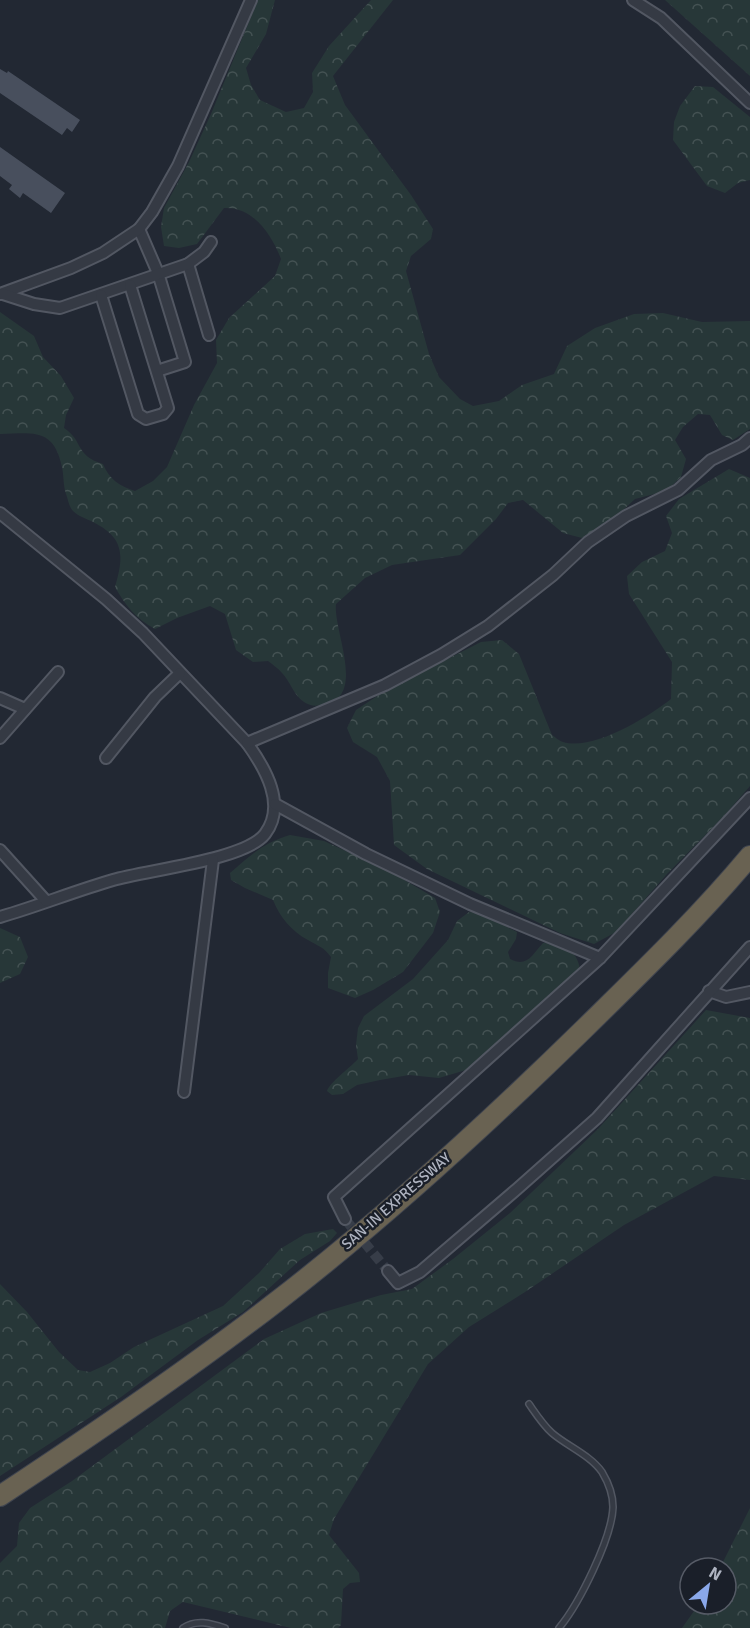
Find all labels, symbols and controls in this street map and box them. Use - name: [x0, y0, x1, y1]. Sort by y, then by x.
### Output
- street label: SAN-IN EXPRESSWAY: [338, 1148, 455, 1253]
- north arrow: [678, 1556, 738, 1616]
- text: N: [705, 1562, 725, 1585]

